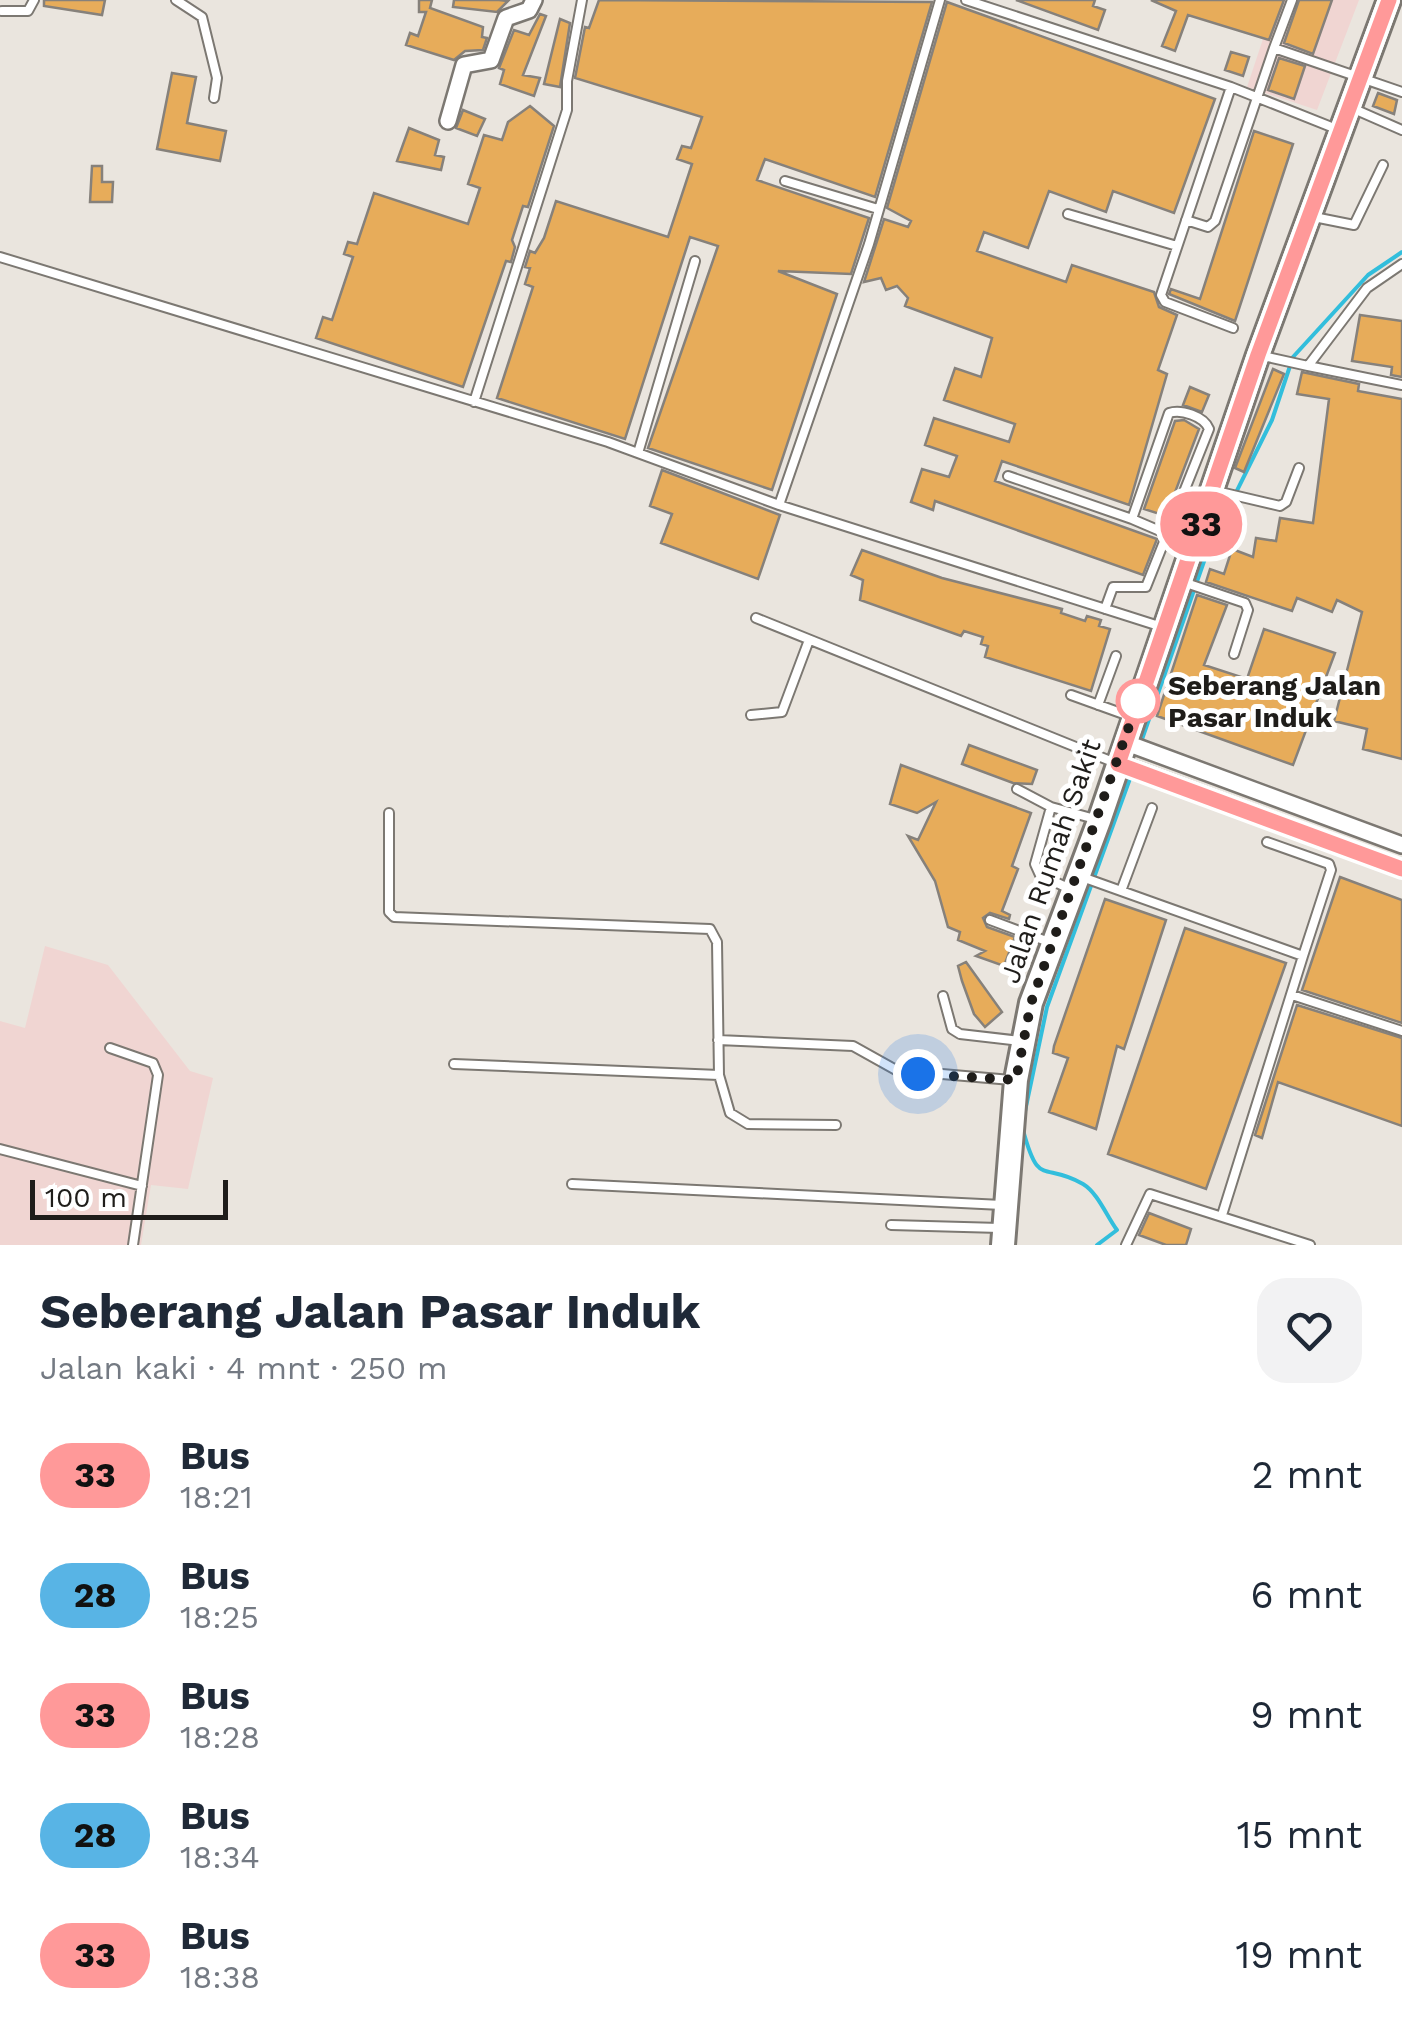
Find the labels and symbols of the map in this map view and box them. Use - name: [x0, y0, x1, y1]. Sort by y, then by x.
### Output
- line badge: 33: [1156, 492, 1246, 556]
- place label: Seberang Jalan Pasar Induk: [1168, 669, 1381, 734]
- marker: Seberang Jalan Pasar Induk: [1117, 680, 1159, 722]
- street label: Jalan Rumah Sakit: [993, 734, 1108, 988]
- your location: [893, 1049, 943, 1099]
- scale bar: [30, 1175, 228, 1220]

